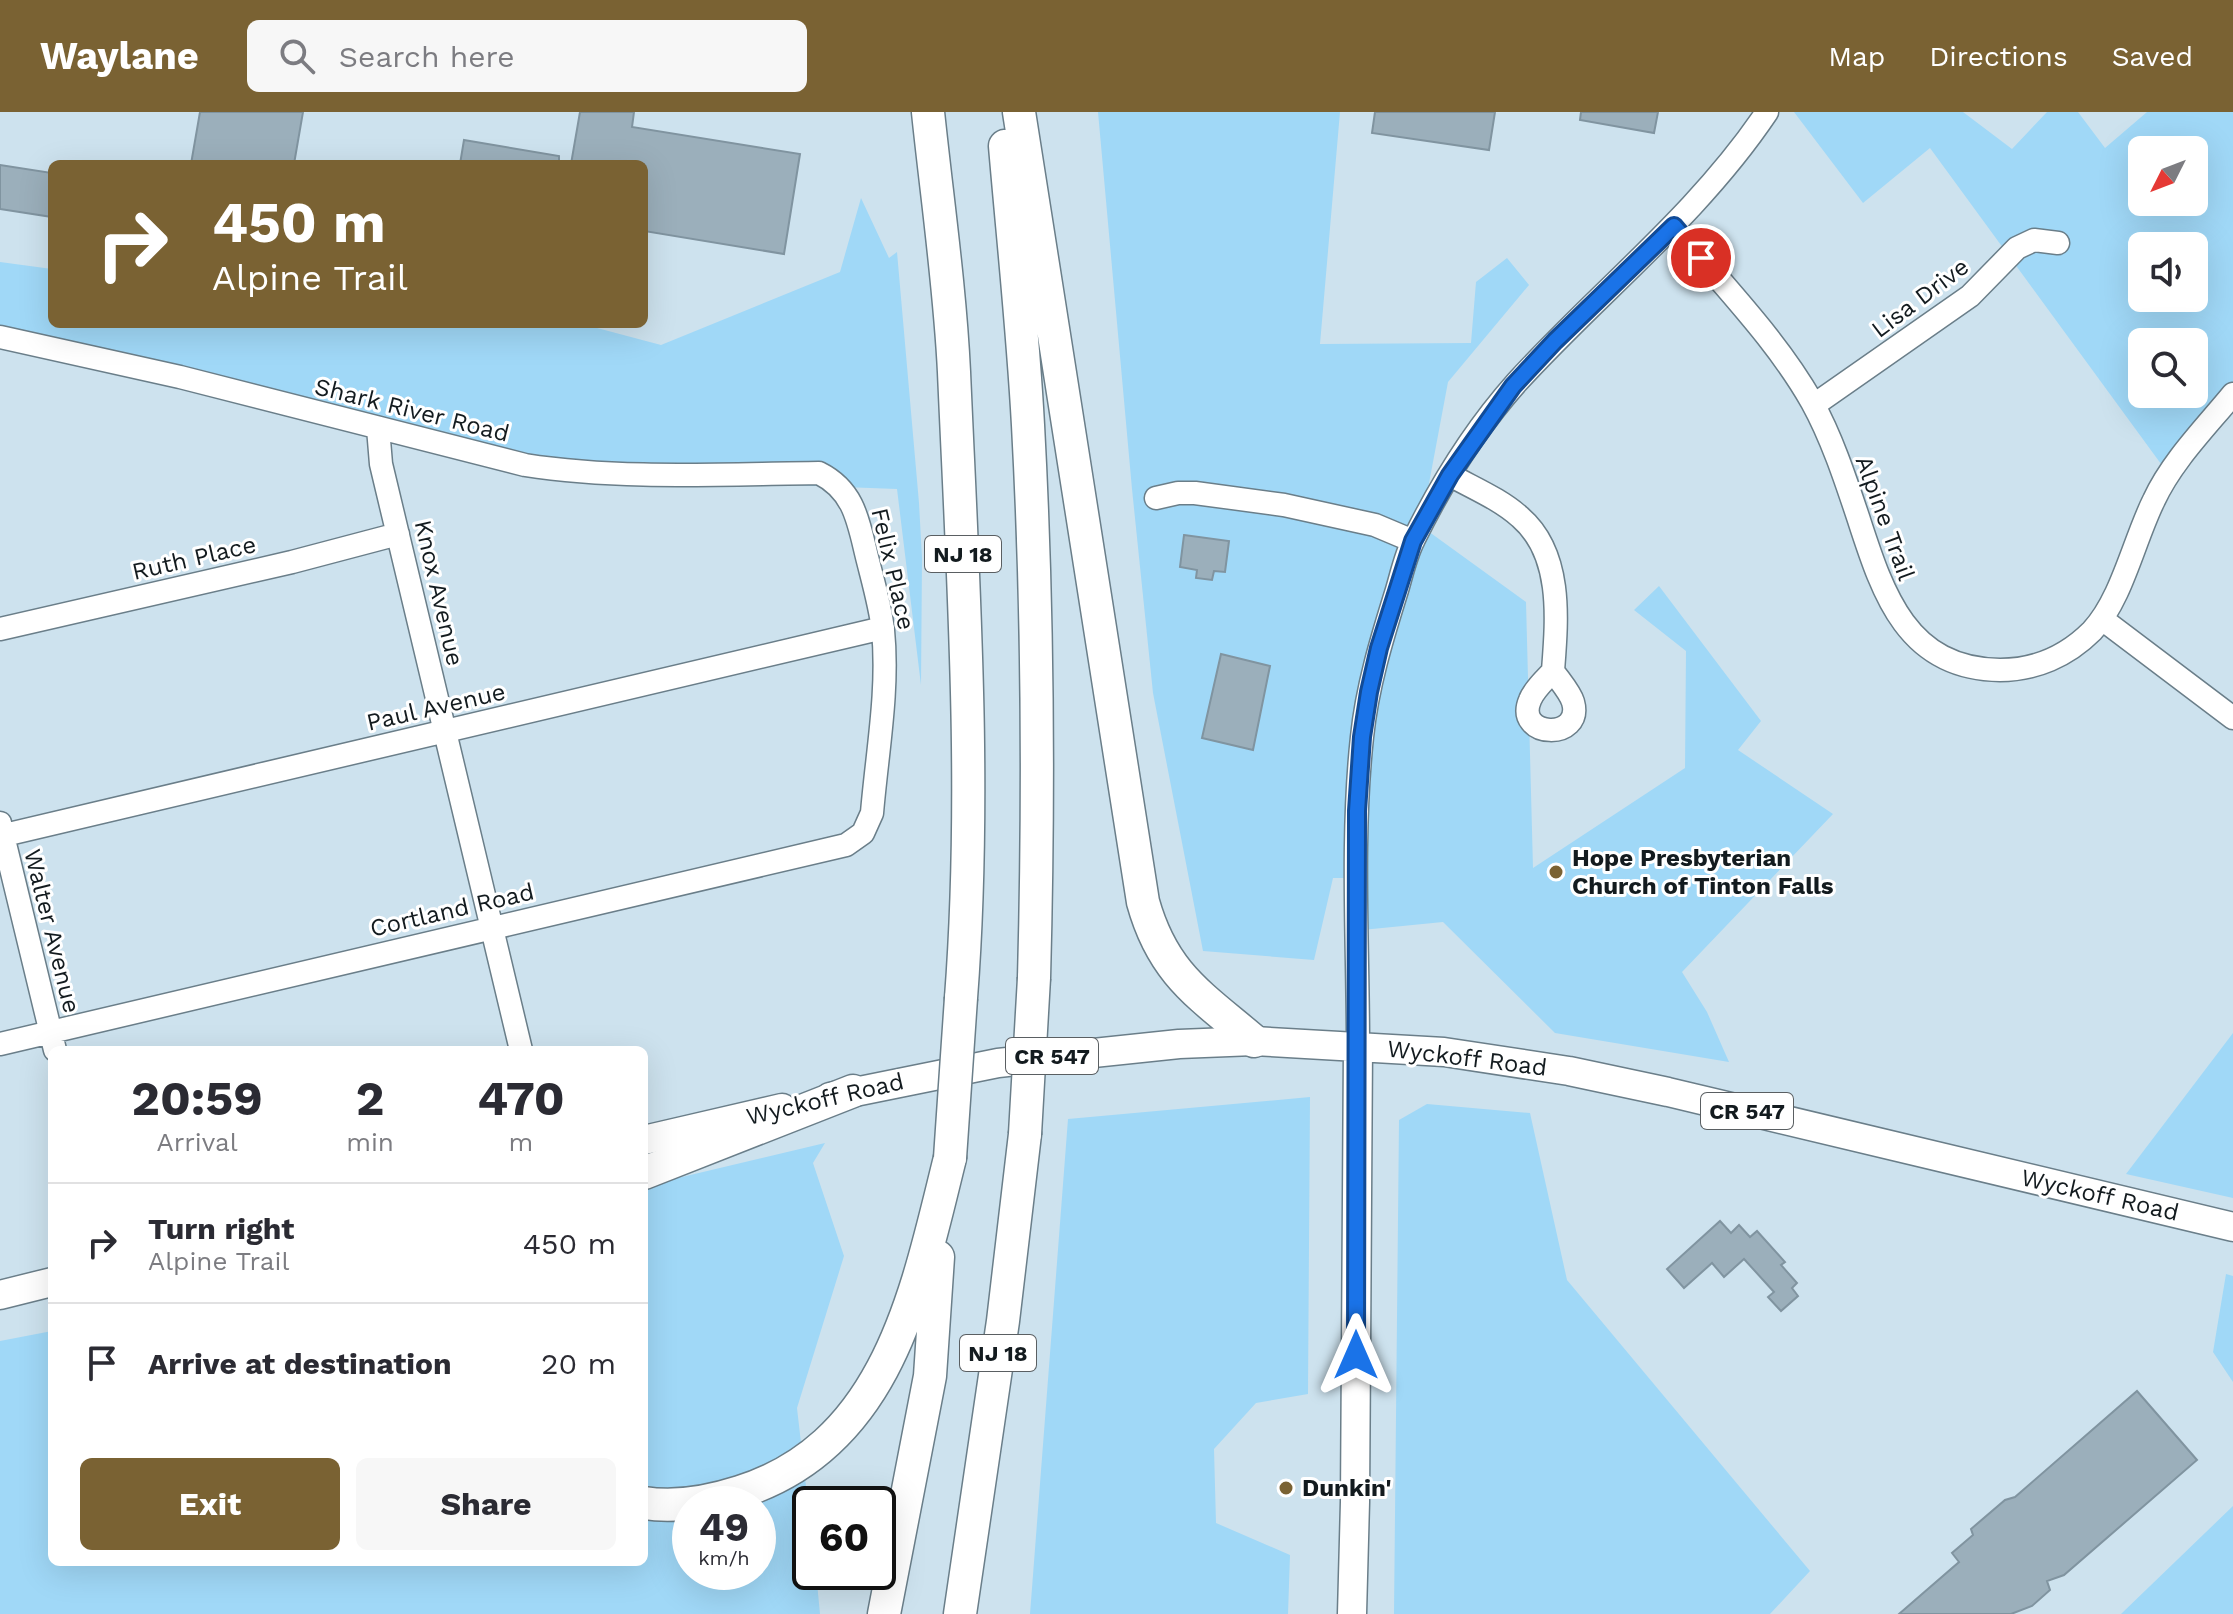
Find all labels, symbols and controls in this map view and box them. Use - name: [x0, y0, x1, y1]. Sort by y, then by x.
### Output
- search box: [247, 20, 807, 92]
- text: Waylane: [40, 34, 199, 78]
- icon: search: [275, 34, 319, 78]
- text: Search here: [339, 39, 515, 74]
- text: Map: [1828, 40, 1885, 73]
- text: Directions: [1929, 40, 2068, 73]
- text: Saved: [2112, 40, 2193, 73]
- north arrow: [2128, 136, 2208, 216]
- map controls: [2128, 136, 2208, 408]
- text: 450 m: [212, 190, 386, 256]
- icon: right: [80, 192, 184, 296]
- pin: [1667, 224, 1735, 292]
- button: sound: [2128, 232, 2208, 312]
- icon: arrive: [1679, 236, 1723, 280]
- street label: Lisa Drive: [1866, 252, 1974, 344]
- text: Alpine Trail: [212, 257, 408, 299]
- button: search: [2128, 328, 2208, 408]
- street label: Shark River Road: [312, 372, 512, 448]
- street label: Alpine Trail: [1850, 452, 1921, 585]
- street label: Felix Place: [865, 505, 921, 633]
- street label: Knox Avenue: [409, 517, 469, 669]
- street label: Ruth Place: [129, 530, 259, 586]
- road number: NJ 18: [925, 536, 1001, 572]
- street label: Paul Avenue: [364, 677, 508, 737]
- place label: Hope Presbyterian Church of Tinton Falls: [1572, 844, 1834, 900]
- street label: Walter Avenue: [18, 846, 86, 1016]
- marker: Hope Presbyterian Church of Tinton Falls: [1547, 863, 1565, 881]
- street label: Cortland Road: [367, 878, 537, 942]
- street label: Wyckoff Road: [1385, 1034, 1549, 1082]
- road number: CR 547: [1006, 1038, 1098, 1074]
- street label: Wyckoff Road: [743, 1067, 907, 1131]
- text: 20:59: [131, 1070, 263, 1127]
- text: 2: [356, 1070, 384, 1127]
- text: 470: [477, 1070, 565, 1127]
- road number: CR 547: [1701, 1093, 1793, 1129]
- text: Arrival: [156, 1127, 238, 1157]
- text: min: [346, 1127, 394, 1157]
- text: m: [509, 1127, 533, 1157]
- street label: Wyckoff Road: [2018, 1163, 2182, 1227]
- text: Turn right: [148, 1211, 294, 1246]
- icon: right: [80, 1221, 124, 1265]
- text: 450 m: [523, 1226, 616, 1261]
- text: Alpine Trail: [148, 1246, 289, 1276]
- position arrow: [1314, 1313, 1398, 1397]
- road number: NJ 18: [960, 1335, 1036, 1371]
- icon: arrive: [80, 1341, 124, 1385]
- text: Arrive at destination: [148, 1346, 452, 1381]
- text: 20 m: [541, 1346, 616, 1381]
- button: Exit: [80, 1458, 340, 1550]
- button: Share: [356, 1458, 616, 1550]
- place label: Dunkin': [1302, 1474, 1392, 1502]
- marker: Dunkin': [1277, 1479, 1295, 1497]
- speed limit sign: 60: [792, 1486, 896, 1590]
- text: 49: [699, 1504, 749, 1551]
- text: km/h: [698, 1546, 750, 1570]

